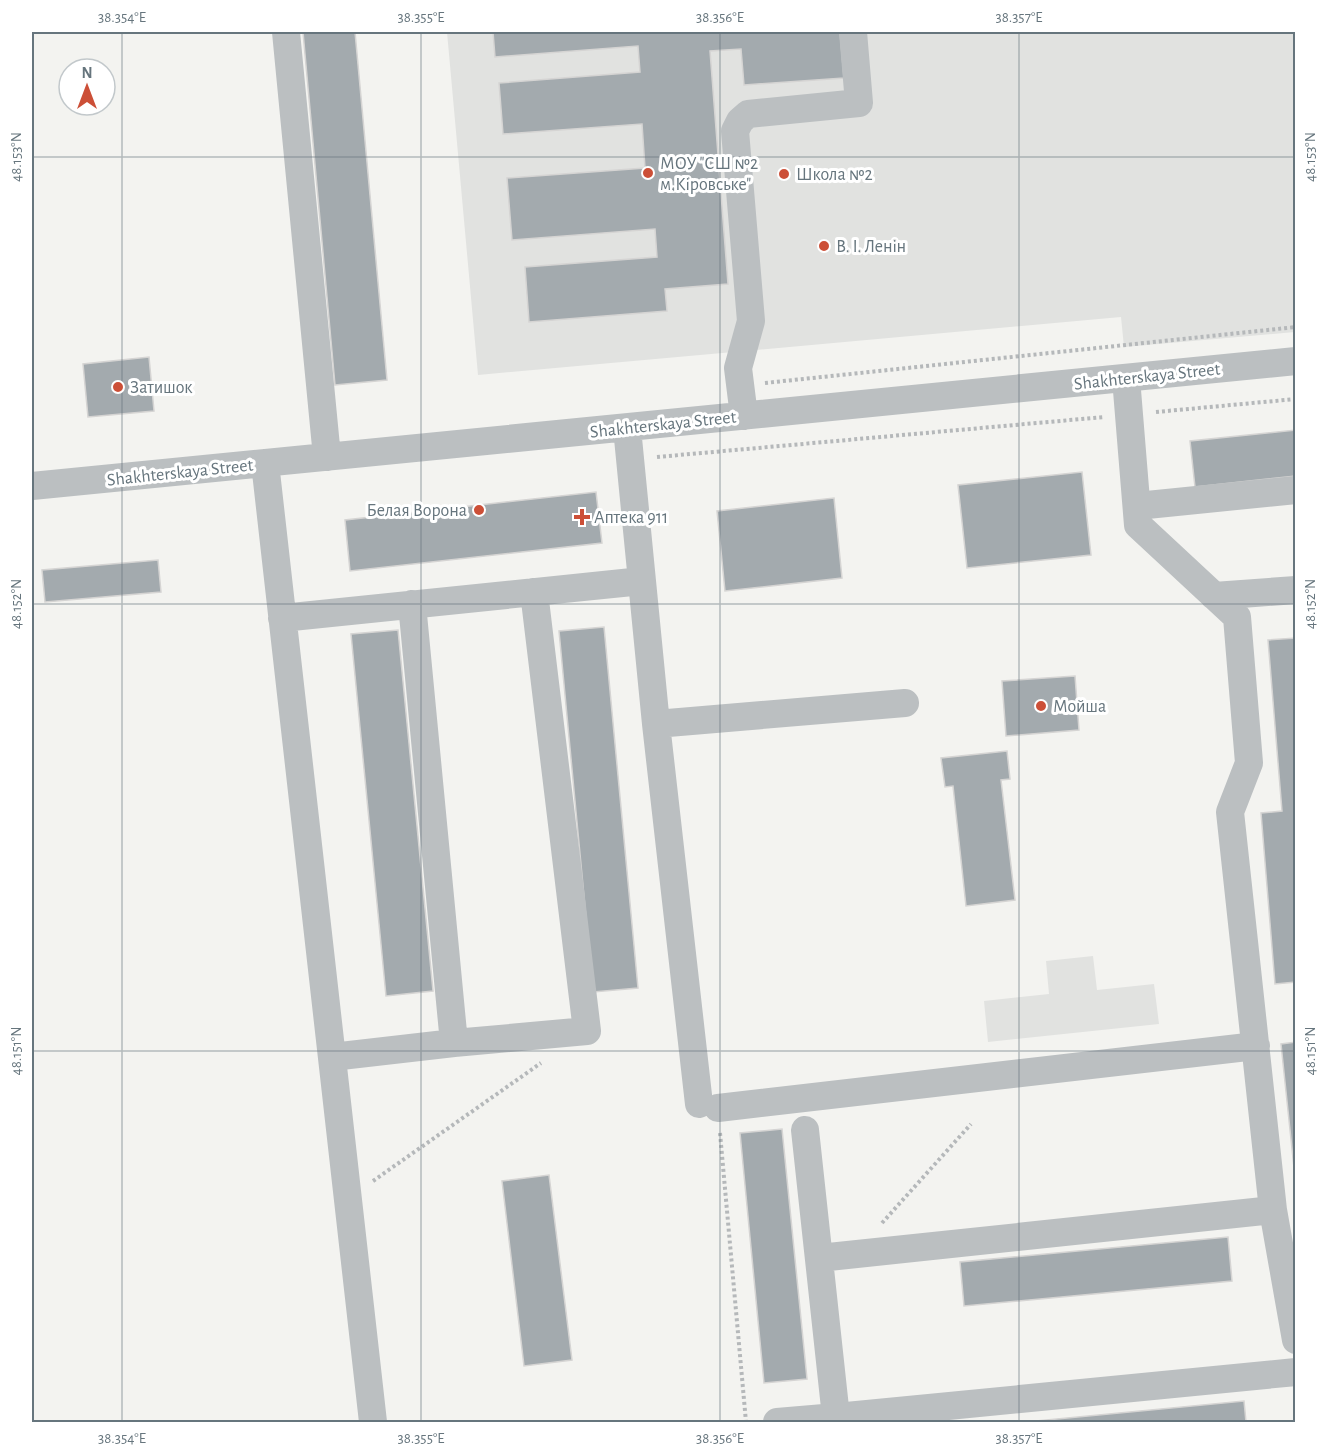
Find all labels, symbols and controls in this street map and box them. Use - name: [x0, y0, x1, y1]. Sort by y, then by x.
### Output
- text: 38.354°E: [98, 10, 146, 25]
- text: 38.355°E: [397, 10, 445, 25]
- text: 38.356°E: [696, 10, 744, 25]
- text: 38.357°E: [995, 10, 1043, 25]
- north arrow: [57, 57, 117, 117]
- text: N: [81, 65, 93, 81]
- text: 48.153°N: [9, 132, 24, 182]
- text: 48.153°N: [1303, 132, 1318, 182]
- place label: МОУ "СШ №2 м.Кіровське": [660, 155, 758, 194]
- marker: МОУ "СШ №2 м.Кіровське": [641, 166, 655, 180]
- place label: Школа №2: [796, 166, 873, 184]
- marker: Школа №2: [777, 167, 791, 181]
- place label: В. І. Ленін: [836, 238, 906, 256]
- marker: В. І. Ленін: [817, 239, 831, 253]
- street label: Shakhterskaya Street: [1073, 360, 1221, 394]
- place label: Затишок: [130, 379, 193, 397]
- marker: Затишок: [111, 380, 125, 394]
- street label: Shakhterskaya Street: [589, 408, 737, 442]
- street label: Shakhterskaya Street: [106, 456, 254, 490]
- place label: Белая Ворона: [366, 502, 467, 520]
- marker: Белая Ворона: [472, 503, 486, 517]
- place label: Аптека 911: [594, 509, 668, 527]
- marker: Аптека 911: [575, 510, 589, 524]
- text: 48.152°N: [9, 579, 24, 629]
- text: 48.152°N: [1303, 579, 1318, 629]
- place label: Мойша: [1053, 698, 1106, 716]
- marker: Мойша: [1034, 699, 1048, 713]
- text: 48.151°N: [9, 1027, 24, 1076]
- text: 48.151°N: [1303, 1027, 1318, 1076]
- text: 38.354°E: [98, 1431, 146, 1446]
- text: 38.355°E: [397, 1431, 445, 1446]
- text: 38.356°E: [696, 1431, 744, 1446]
- text: 38.357°E: [995, 1431, 1043, 1446]

